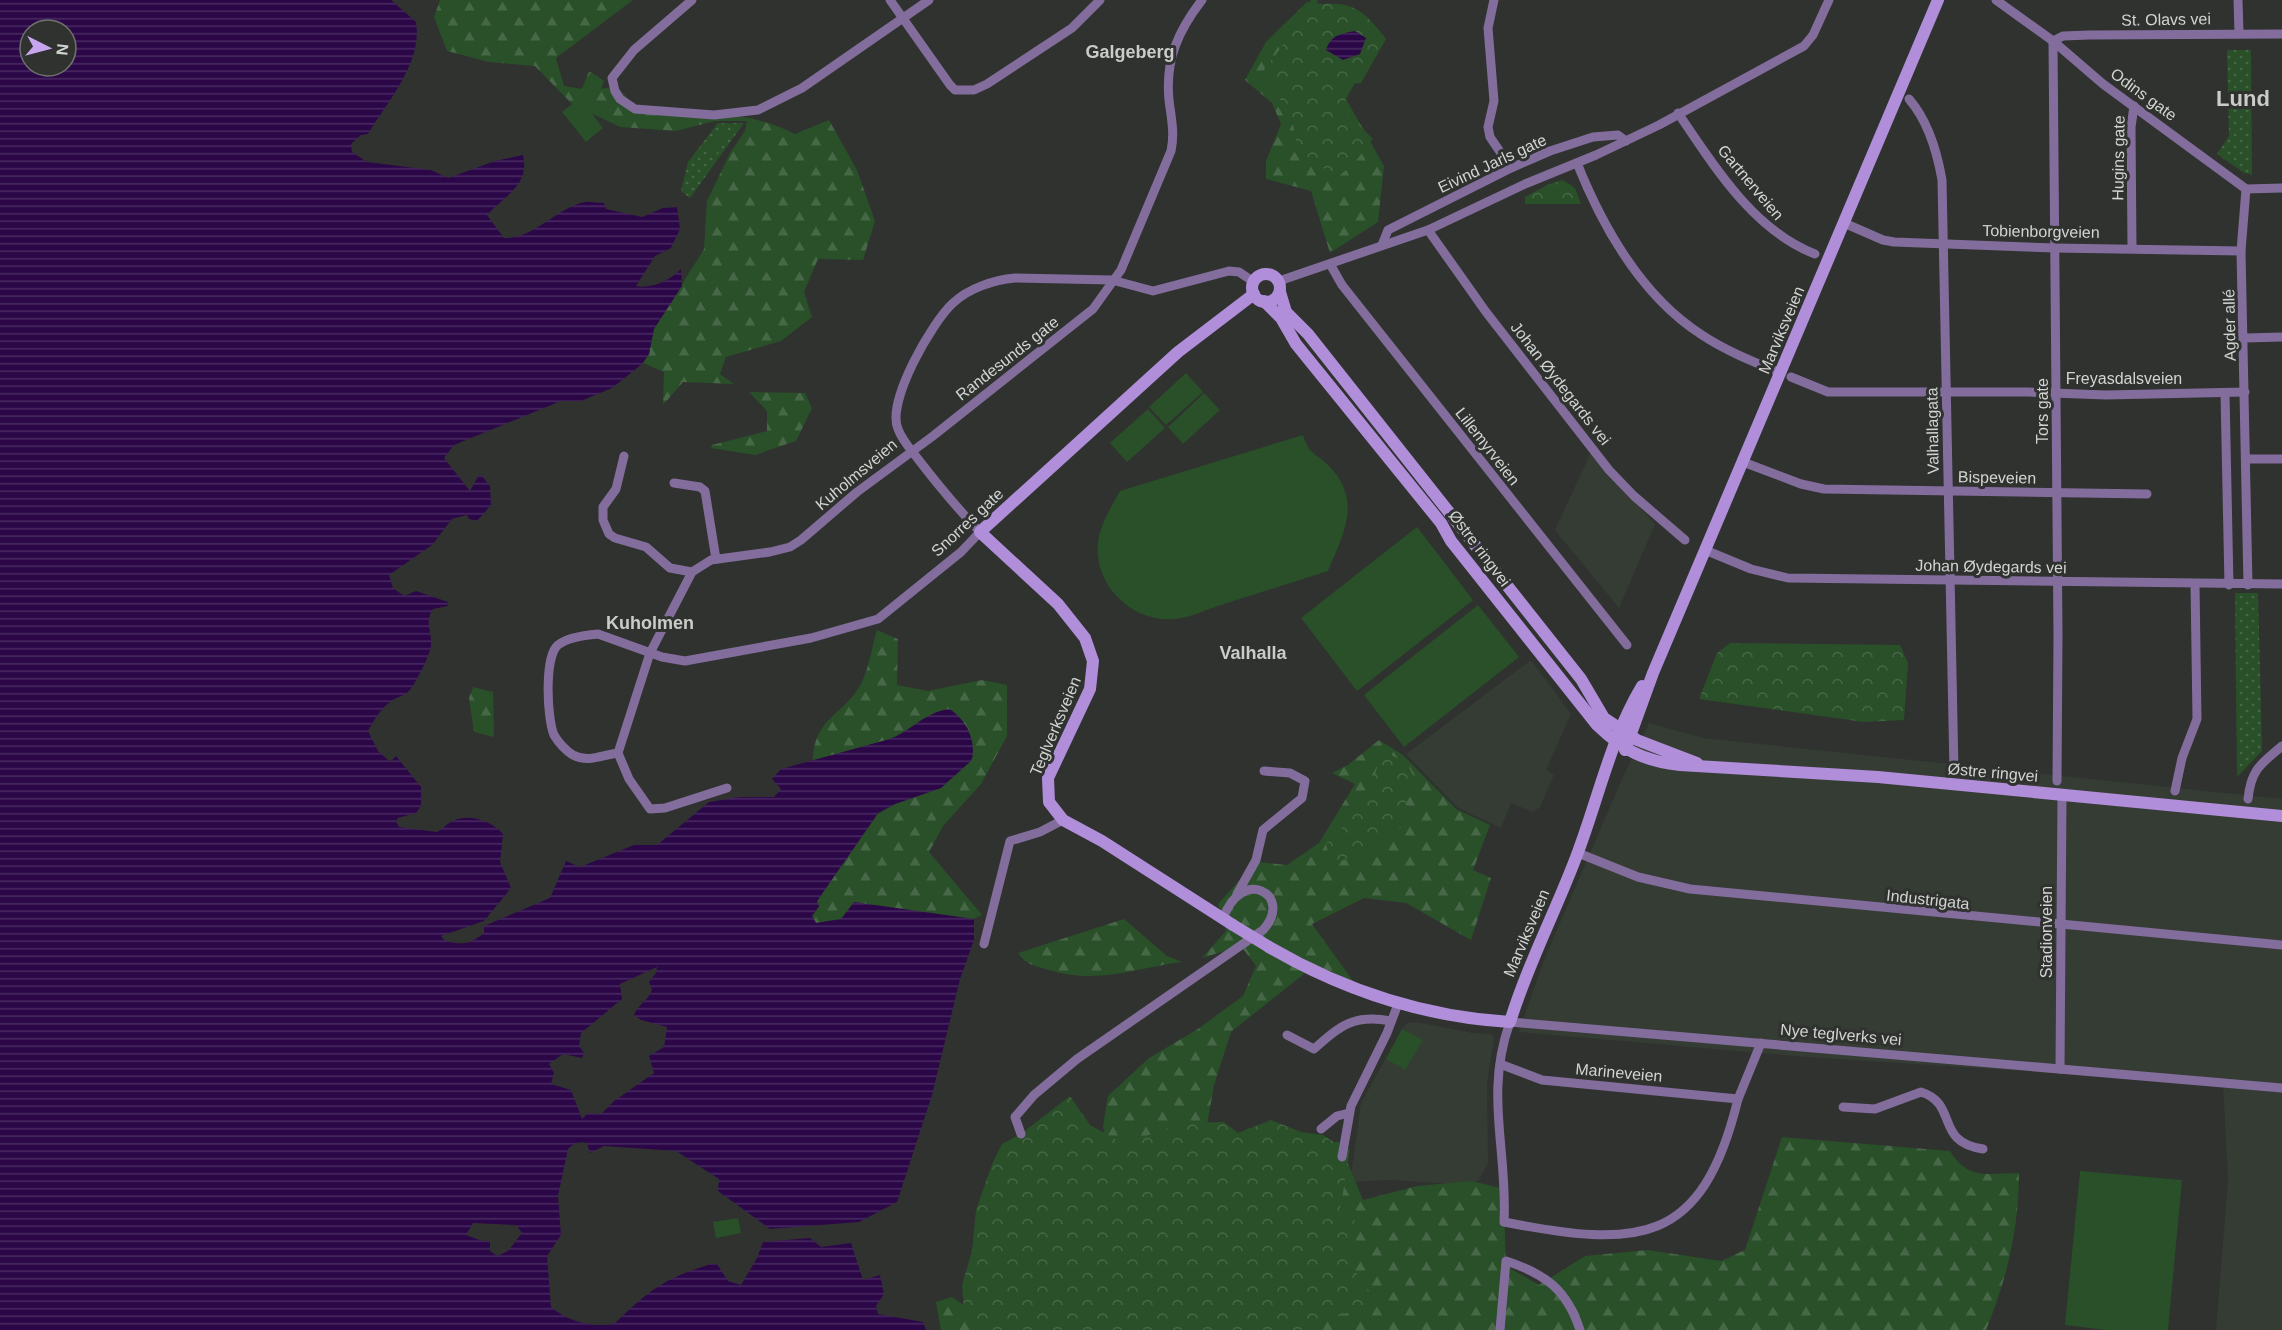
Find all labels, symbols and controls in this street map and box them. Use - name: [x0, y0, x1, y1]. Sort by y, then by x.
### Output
- street label: St. Olavs vei: [2121, 10, 2211, 29]
- north arrow: [18, 18, 78, 78]
- district label: Galgeberg: [1085, 42, 1175, 62]
- text: N: [53, 43, 71, 56]
- street label: Odins gate: [2107, 65, 2180, 124]
- district label: Lund: [2216, 86, 2270, 111]
- street label: Hugins gate: [2109, 115, 2128, 201]
- street label: Eivind Jarls gate: [1435, 131, 1549, 196]
- street label: Gartnerveien: [1714, 141, 1787, 223]
- street label: Tobienborgveien: [1982, 222, 2100, 241]
- street label: Marviksveien: [1755, 284, 1808, 376]
- street label: Agder allé: [2220, 289, 2239, 361]
- street label: Randesunds gate: [953, 313, 1062, 404]
- street label: Johan Øydegards vei: [1507, 318, 1614, 448]
- street label: Freyasdalsveien: [2066, 370, 2182, 387]
- street label: Tors gate: [2034, 378, 2051, 444]
- street label: Valhallagata: [1923, 387, 1942, 475]
- street label: Lillemyrveien: [1452, 404, 1523, 488]
- street label: Kuholmsveien: [812, 436, 900, 513]
- street label: Bispeveien: [1958, 468, 2036, 487]
- street label: Snorres gate: [928, 485, 1007, 560]
- street label: Østre ringvei: [1446, 507, 1514, 590]
- street label: Johan Øydegards vei: [1915, 557, 2067, 576]
- district label: Kuholmen: [606, 613, 694, 633]
- district label: Valhalla: [1219, 643, 1288, 663]
- street label: Teglverksveien: [1027, 674, 1084, 778]
- street label: Østre ringvei: [1947, 760, 2039, 785]
- street label: Stadionveien: [2038, 886, 2055, 978]
- street label: Marviksveien: [1500, 887, 1553, 979]
- street label: Industrigata: [1885, 887, 1971, 912]
- street label: Nye teglverks vei: [1780, 1021, 1902, 1048]
- street label: Marineveien: [1575, 1060, 1663, 1085]

